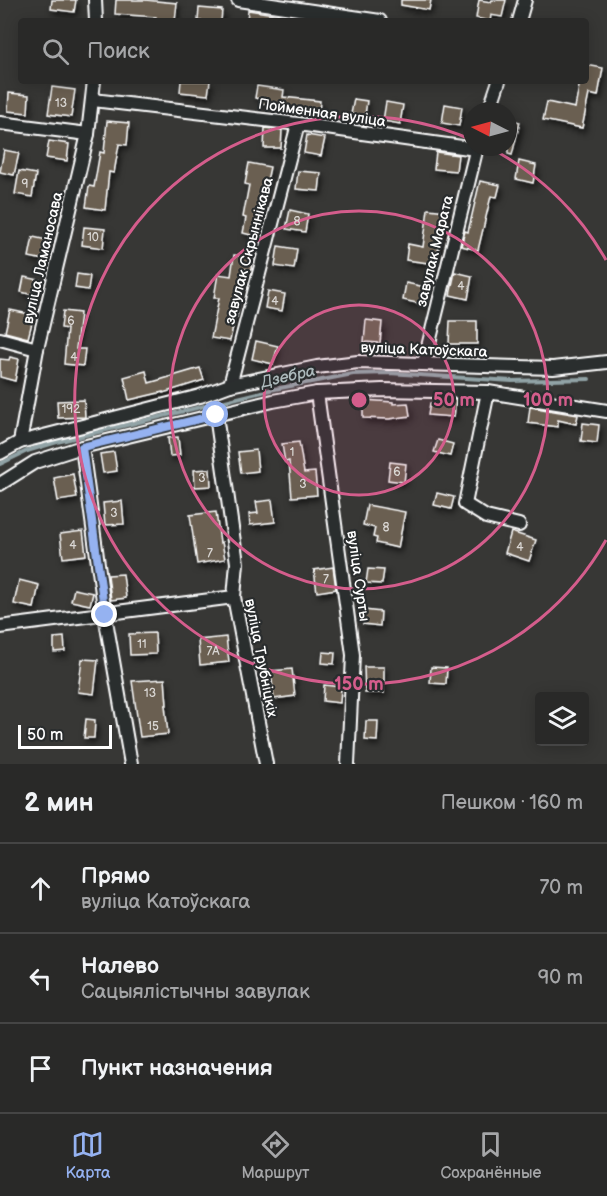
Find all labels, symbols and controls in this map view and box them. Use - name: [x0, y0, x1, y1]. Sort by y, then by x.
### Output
- search box: [18, 18, 589, 84]
- icon: search: [39, 35, 72, 68]
- text: Поиск: [87, 38, 150, 65]
- street label: Пойменная вуліца: [257, 95, 387, 131]
- house number: 13: [55, 96, 67, 111]
- north arrow: [463, 102, 517, 156]
- street label: завулак Скрыннікава: [220, 175, 278, 327]
- house number: 9: [22, 177, 29, 192]
- street label: вуліца Ламаносава: [19, 190, 67, 326]
- street label: завулак Марата: [412, 193, 458, 309]
- house number: 8: [294, 214, 301, 229]
- house number: 10: [87, 230, 99, 245]
- house number: 4: [457, 279, 465, 294]
- house number: 4: [271, 294, 279, 309]
- house number: 6: [67, 314, 75, 329]
- street label: вуліца Катоўскага: [360, 338, 488, 362]
- house number: 4: [70, 350, 78, 365]
- water label: Дзебра: [258, 362, 317, 393]
- centre of rings: [349, 390, 369, 410]
- text: 50 m: [433, 390, 475, 411]
- text: 100 m: [523, 390, 573, 411]
- route start: [202, 401, 228, 427]
- house number: 192: [62, 402, 80, 417]
- house number: 1: [290, 445, 294, 460]
- house number: 6: [393, 465, 401, 480]
- house number: 3: [198, 471, 206, 486]
- house number: 3: [299, 477, 307, 492]
- house number: 3: [110, 506, 118, 521]
- house number: 8: [383, 520, 390, 535]
- street label: вуліца Сурты: [342, 529, 374, 623]
- house number: 4: [69, 538, 77, 553]
- house number: 4: [516, 540, 524, 555]
- house number: 7: [207, 546, 213, 561]
- house number: 7: [323, 572, 329, 587]
- street label: вуліца Трубніцкіх: [240, 597, 282, 719]
- route end: [91, 601, 117, 627]
- house number: 11: [137, 637, 147, 652]
- house number: 7А: [206, 644, 220, 659]
- text: 150 m: [334, 674, 384, 695]
- house number: 13: [144, 686, 156, 701]
- map controls: [535, 692, 589, 746]
- button: layers: [535, 692, 589, 746]
- house number: 15: [147, 719, 159, 734]
- scale bar: [18, 722, 112, 750]
- text: 50 m: [27, 726, 63, 745]
- text: 2 мин: [24, 788, 94, 819]
- text: Пешком · 160 m: [441, 791, 583, 815]
- text: Прямо: [81, 863, 150, 890]
- icon: ahead: [24, 872, 57, 905]
- text: 70 m: [539, 876, 583, 900]
- text: вуліца Катоўскага: [81, 890, 250, 914]
- text: Налево: [81, 953, 159, 980]
- icon: left: [24, 962, 57, 995]
- text: 90 m: [538, 966, 583, 990]
- text: Сацыялістычны завулак: [81, 980, 310, 1004]
- icon: arrive: [24, 1052, 57, 1085]
- text: Пункт назначения: [81, 1055, 273, 1082]
- tab: Карта: [65, 1128, 111, 1183]
- tab: Маршрут: [241, 1128, 309, 1183]
- tab: Сохранённые: [440, 1128, 542, 1183]

